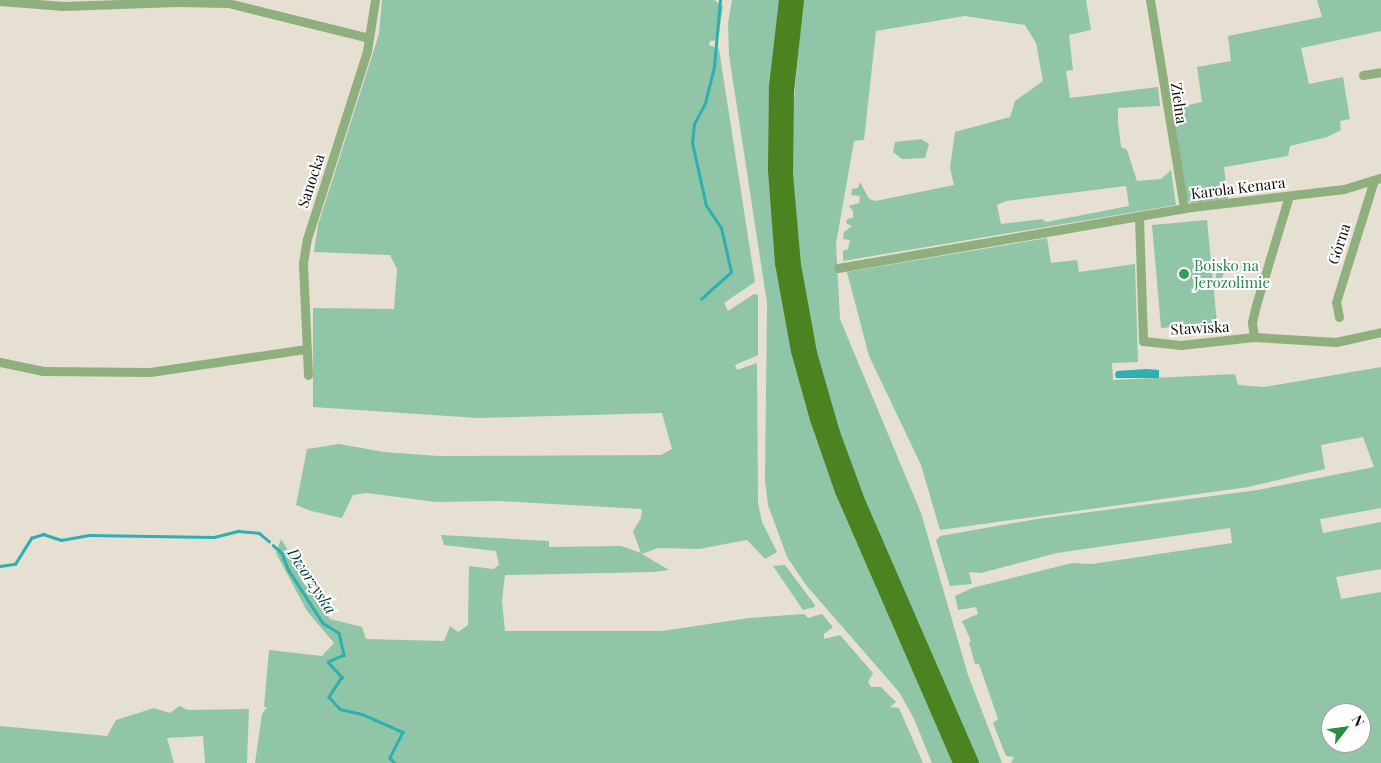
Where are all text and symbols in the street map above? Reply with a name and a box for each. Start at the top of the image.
street label: Zielna [1167,81,1191,125]
street label: Sanocka [294,152,328,210]
street label: Karola Kenara [1190,173,1286,203]
street label: Górna [1324,221,1354,267]
place label: Boisko na Jerozolimie [1194,256,1270,291]
marker: Boisko na Jerozolimie [1178,268,1190,280]
street label: Stawiska [1170,317,1230,339]
water label: Dworzyska [284,544,340,618]
north arrow [1321,703,1371,753]
text: N [1348,712,1369,730]

